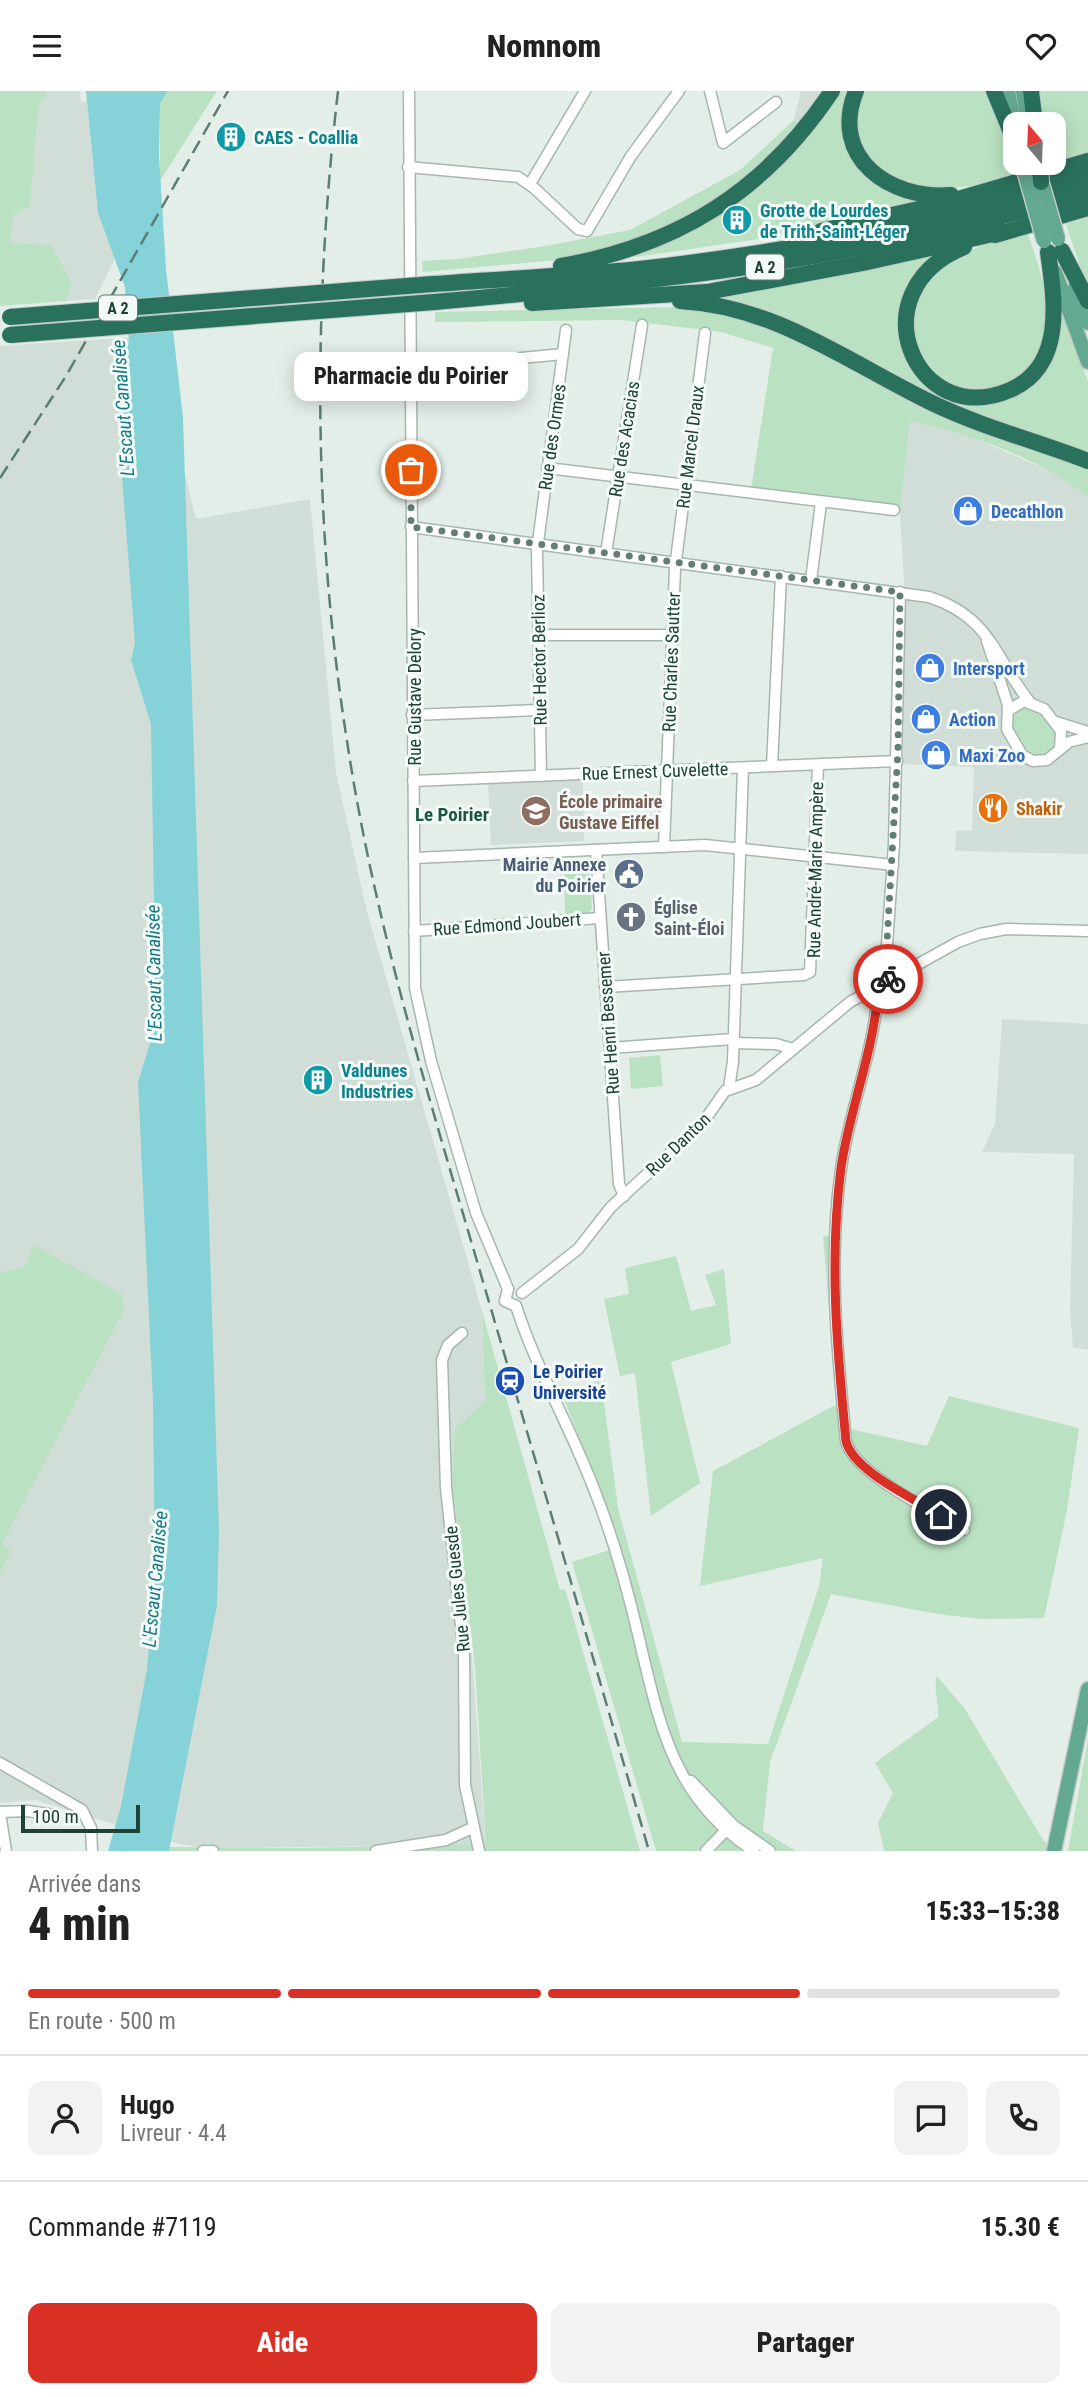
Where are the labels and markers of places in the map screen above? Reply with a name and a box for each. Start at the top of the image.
building icon: CAES - Coallia [214,120,248,154]
place label: CAES - Coallia [254,127,358,148]
place label: Grotte de Lourdes de Trith-Saint-Léger [760,200,906,242]
building icon: Grotte de Lourdes de Trith-Saint-Léger [720,203,754,237]
callout: Pharmacie du Poirier [294,351,528,400]
pin [381,440,441,500]
shop icon: Decathlon [951,494,985,528]
place label: Decathlon [991,501,1063,522]
shop icon: Intersport [913,651,947,685]
place label: Intersport [953,658,1025,679]
shop icon: Action [909,702,943,736]
place label: Action [949,709,996,730]
shop icon: Maxi Zoo [919,738,953,772]
place label: Maxi Zoo [959,745,1025,766]
place label: École primaire Gustave Eiffel [559,791,663,833]
restaurant icon: Shakir [976,791,1010,825]
school or university icon: École primaire Gustave Eiffel [519,794,553,828]
place label: Shakir [1016,798,1062,819]
place label: Mairie Annexe du Poirier [503,854,606,896]
public building icon: Mairie Annexe du Poirier [612,857,646,891]
place label: Église Saint-Éloi [654,897,724,939]
church icon: Église Saint-Éloi [614,900,648,934]
place label: Valdunes Industries [341,1060,413,1102]
building icon: Valdunes Industries [301,1063,335,1097]
place label: Le Poirier Université [533,1361,606,1403]
station icon: Le Poirier Université [493,1364,527,1398]
pin [911,1485,971,1545]

